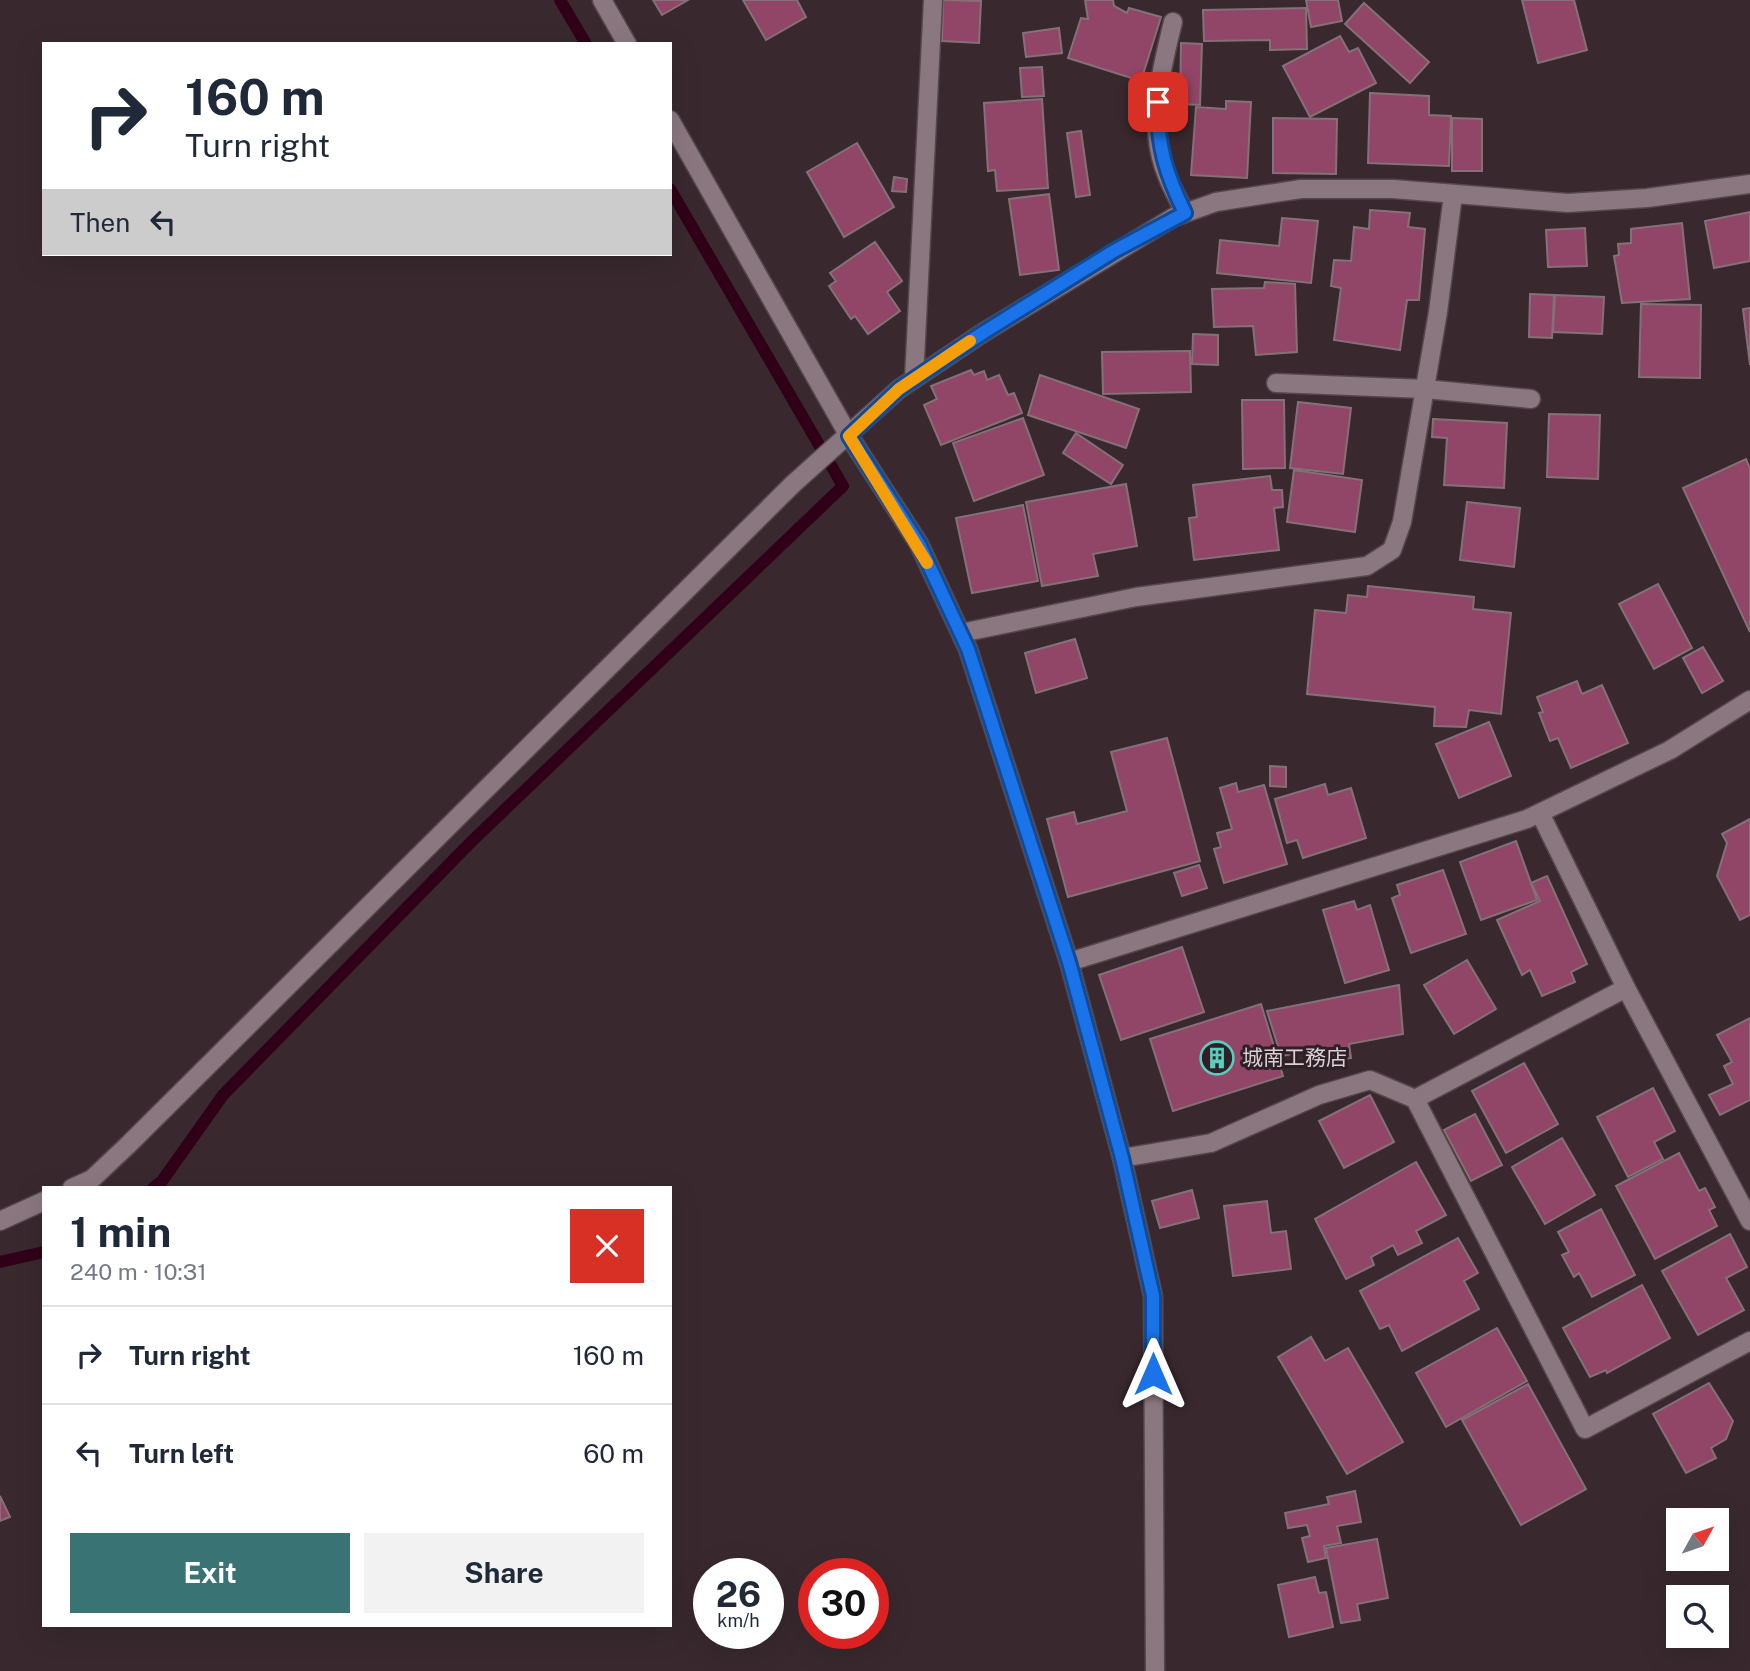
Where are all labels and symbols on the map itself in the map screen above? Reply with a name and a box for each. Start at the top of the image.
pin [1128,72,1188,132]
building icon: 城南工務店 [1198,1039,1236,1077]
place label: 城南工務店 [1242,1045,1347,1070]
position arrow [1116,1337,1190,1411]
north arrow [1666,1508,1729,1572]
speed limit sign: 30 [798,1558,889,1649]

